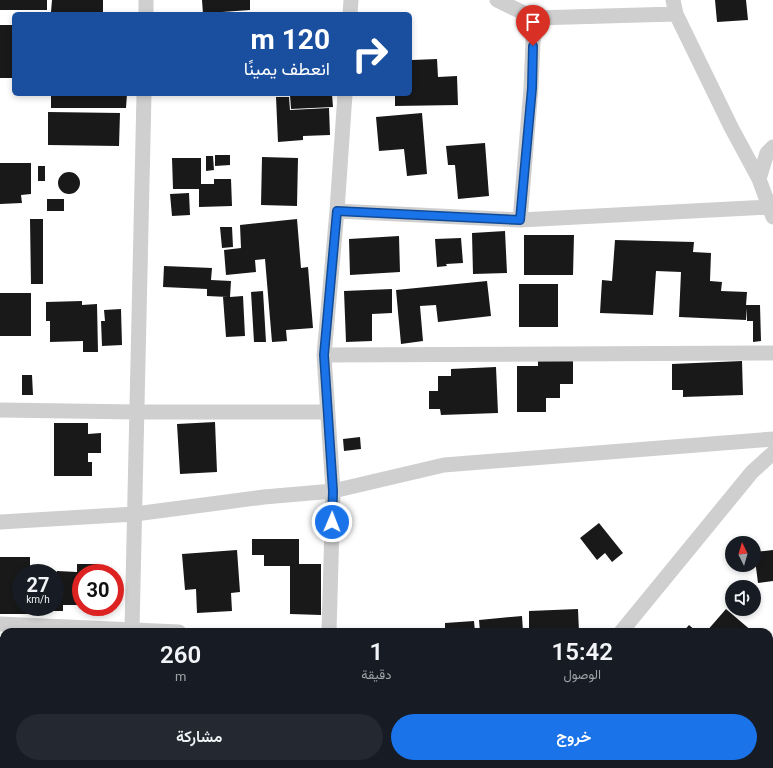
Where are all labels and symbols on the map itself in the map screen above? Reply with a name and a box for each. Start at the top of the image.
pin [516,5,550,46]
position arrow [311,501,353,543]
north arrow [725,536,761,572]
speed limit sign: 30 [72,564,124,616]

